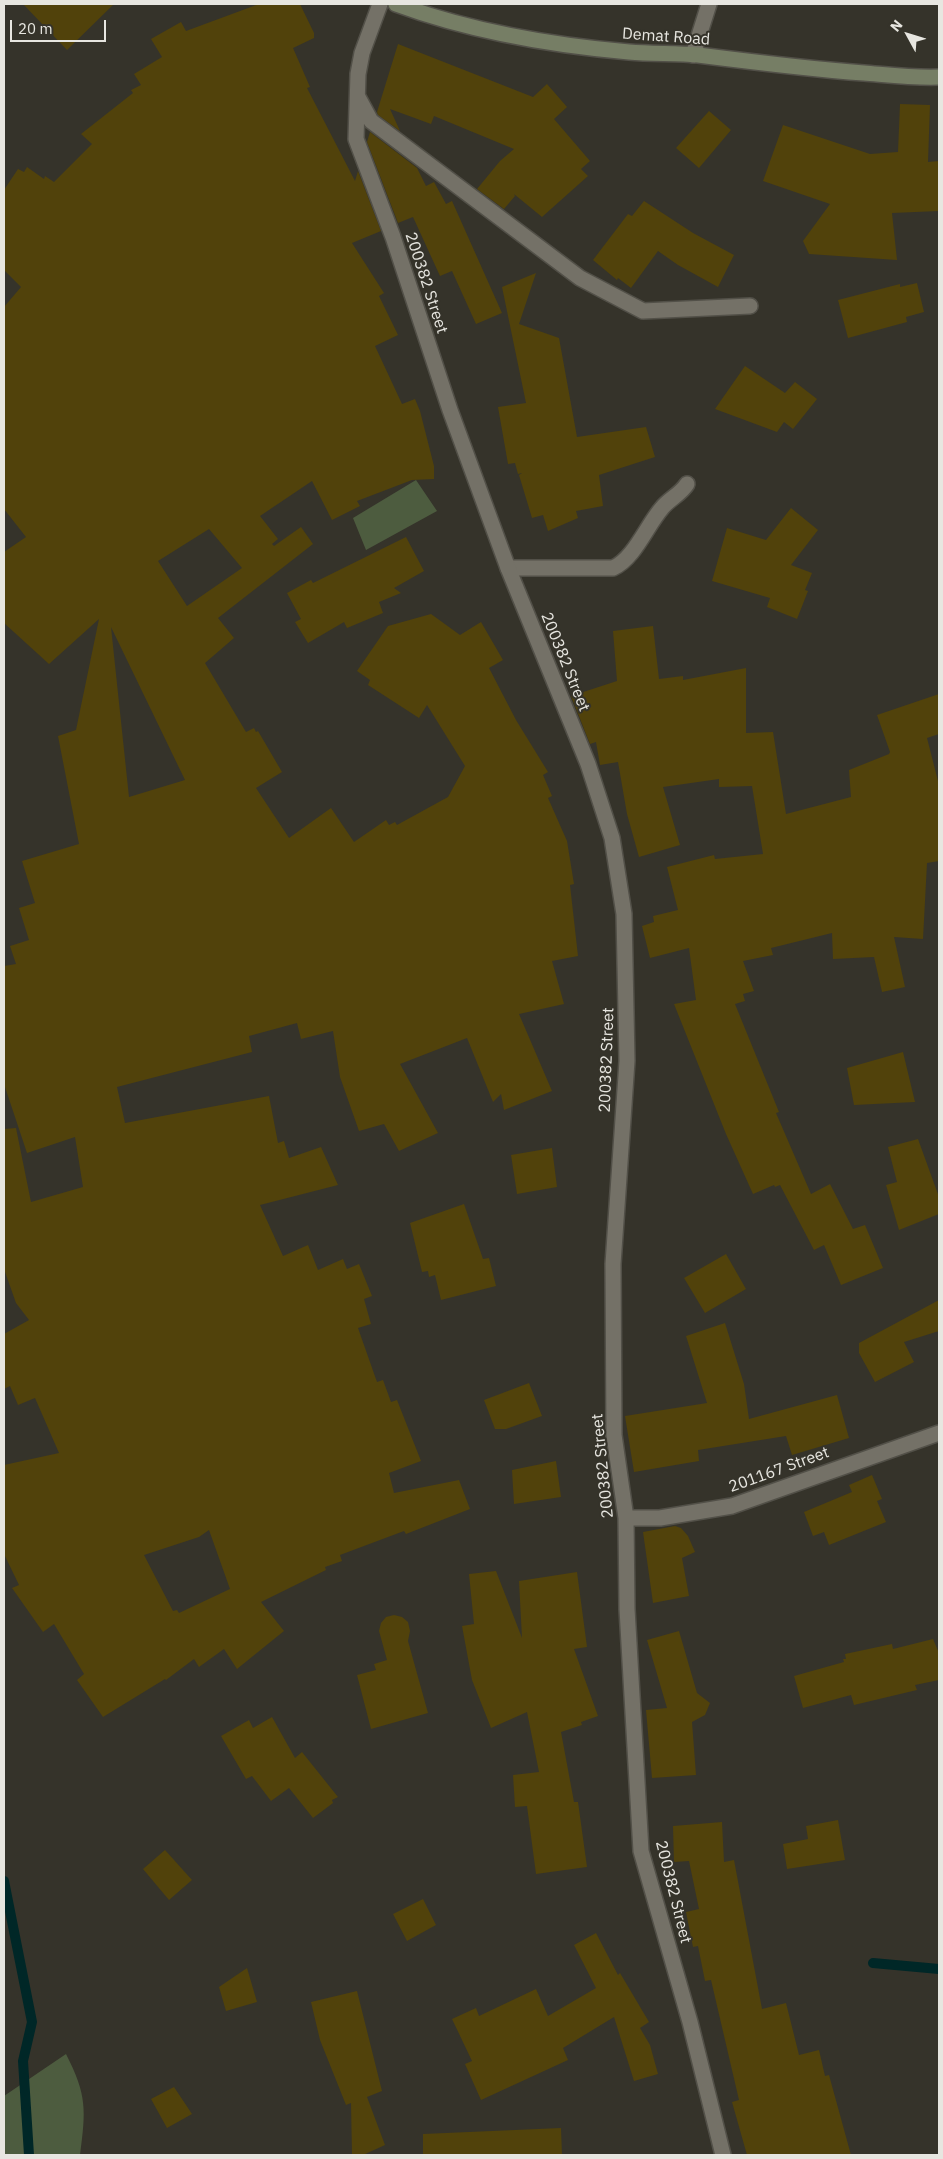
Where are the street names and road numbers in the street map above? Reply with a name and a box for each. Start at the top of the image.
street label: Demat Road [621,24,711,50]
street label: 200382 Street [401,230,451,336]
street label: 200382 Street [536,610,594,714]
street label: 200382 Street [596,1007,618,1113]
street label: 200382 Street [588,1413,618,1519]
street label: 201167 Street [726,1443,832,1497]
street label: 200382 Street [651,1839,695,1945]

